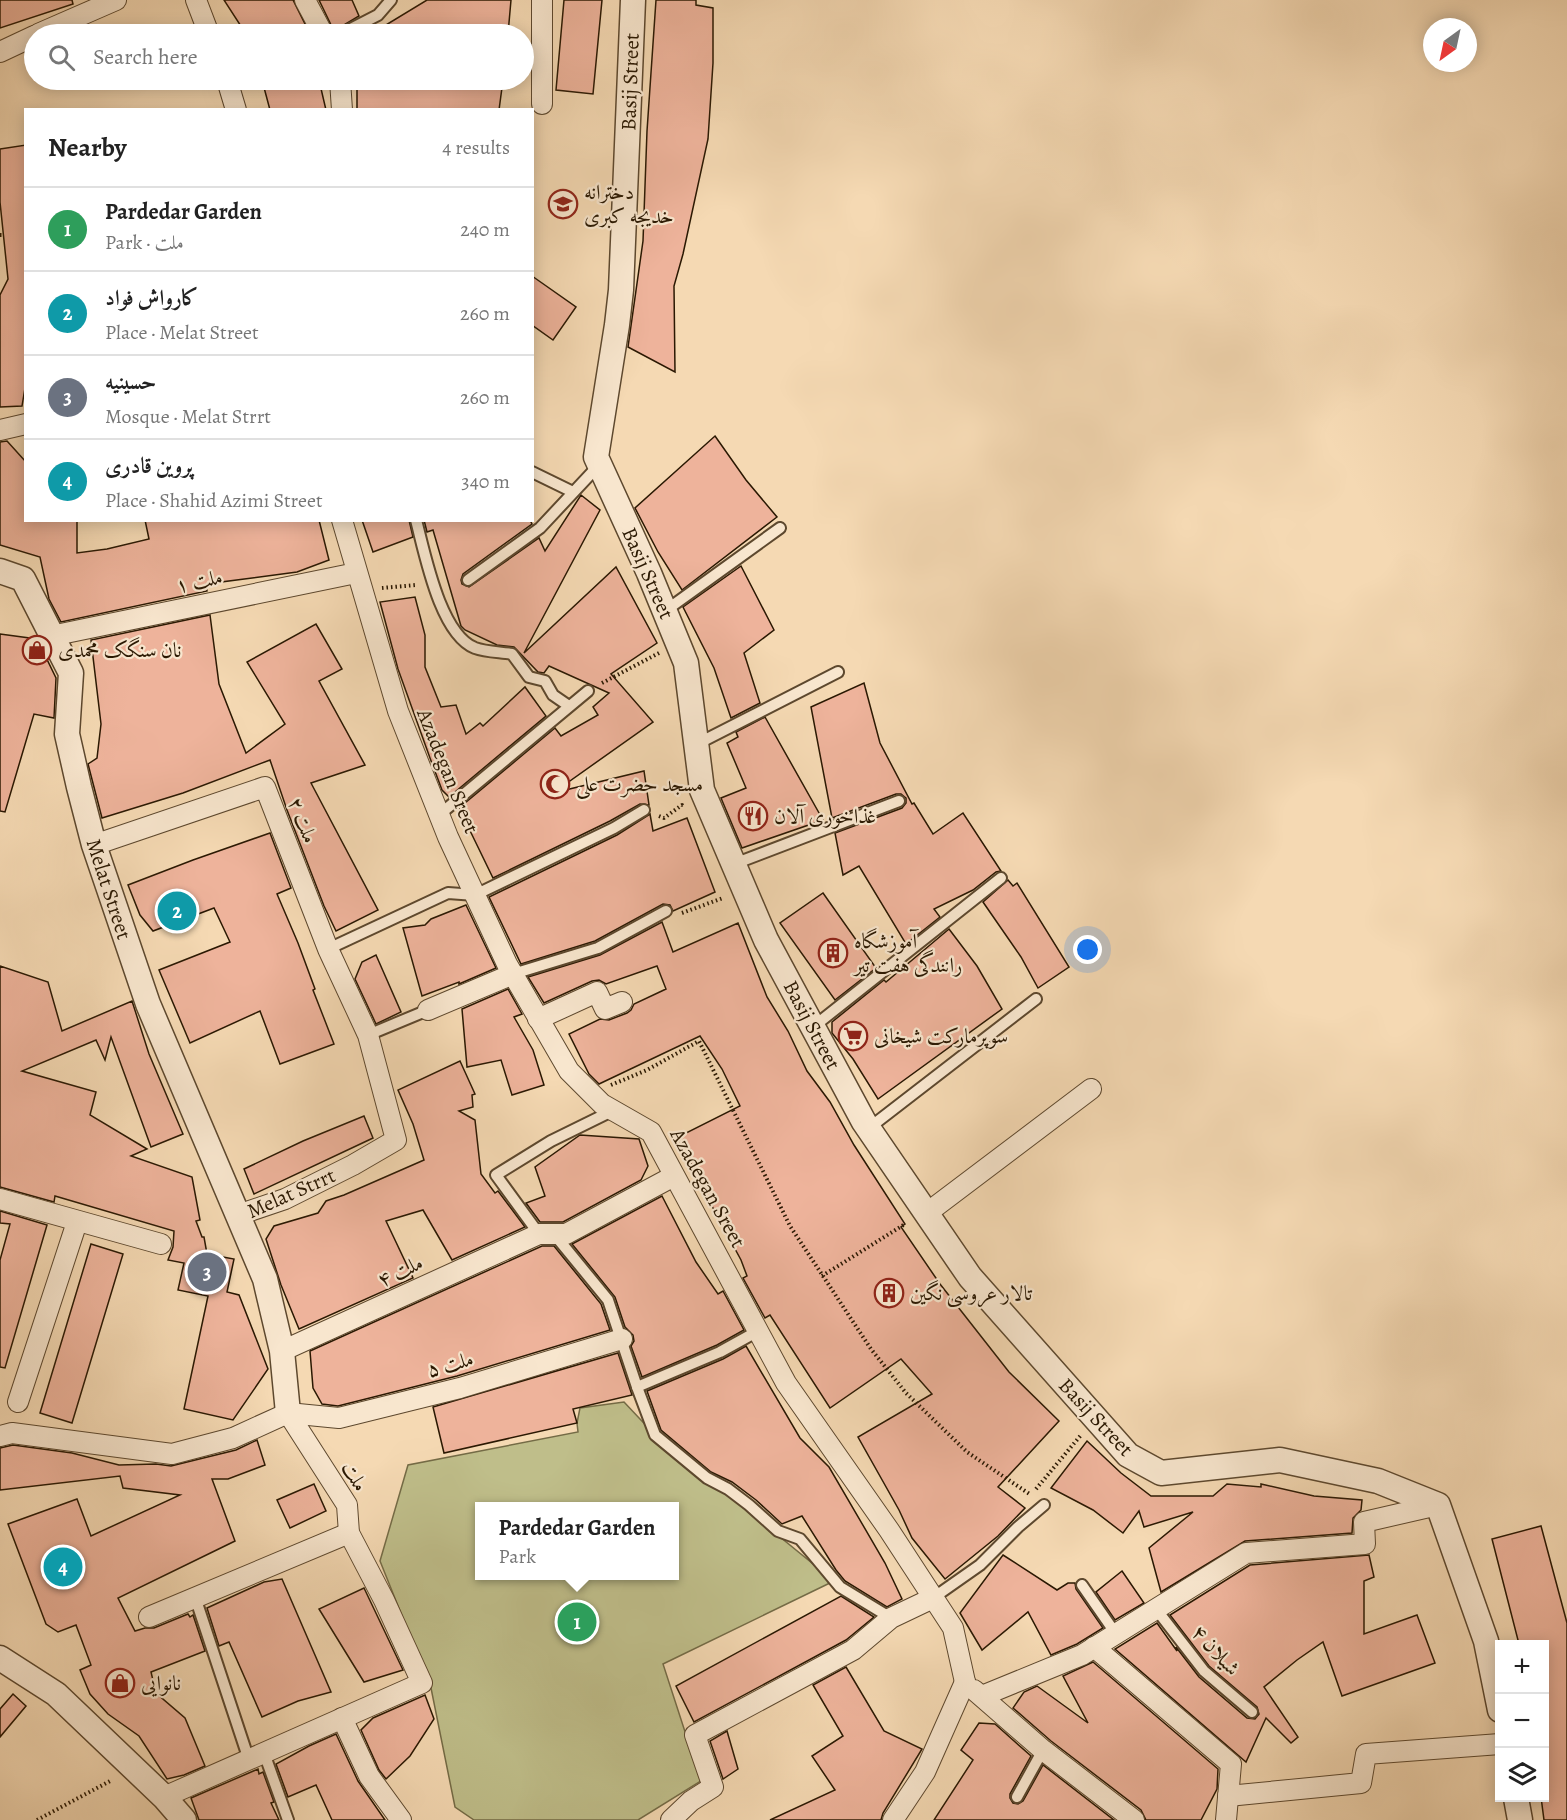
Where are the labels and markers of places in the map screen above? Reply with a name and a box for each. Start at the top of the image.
place label: دخترانه خدیجه کبری [584,178,674,230]
school or university icon: دخترانه خدیجه کبری [547,188,579,220]
shop icon: نان سنگک محمدی [21,634,53,666]
place label: نان سنگک محمدی [58,636,182,664]
mosque icon: مسجد حضرت علی [539,768,571,800]
place label: مسجد حضرت علی [576,770,703,800]
restaurant icon: غذاخوری آلان [737,800,769,832]
place label: غذاخوری آلان [774,802,876,830]
pin: 2 [158,888,196,934]
place label: آموزشگاه رانندگی هفت تیر [852,927,962,979]
building icon: آموزشگاه رانندگی هفت تیر [817,937,849,969]
supermarket icon: سوپرمارکت شیخانی [837,1020,869,1052]
place label: سوپرمارکت شیخانی [874,1022,1008,1050]
pin: 3 [188,1250,226,1294]
building icon: تالار عروسی نگین [873,1277,905,1309]
place label: تالار عروسی نگین [910,1279,1033,1308]
pin: 4 [44,1544,82,1590]
pin: 1 [558,1600,596,1644]
shop icon: نانوایی [104,1667,136,1699]
place label: نانوایی [141,1669,181,1697]

